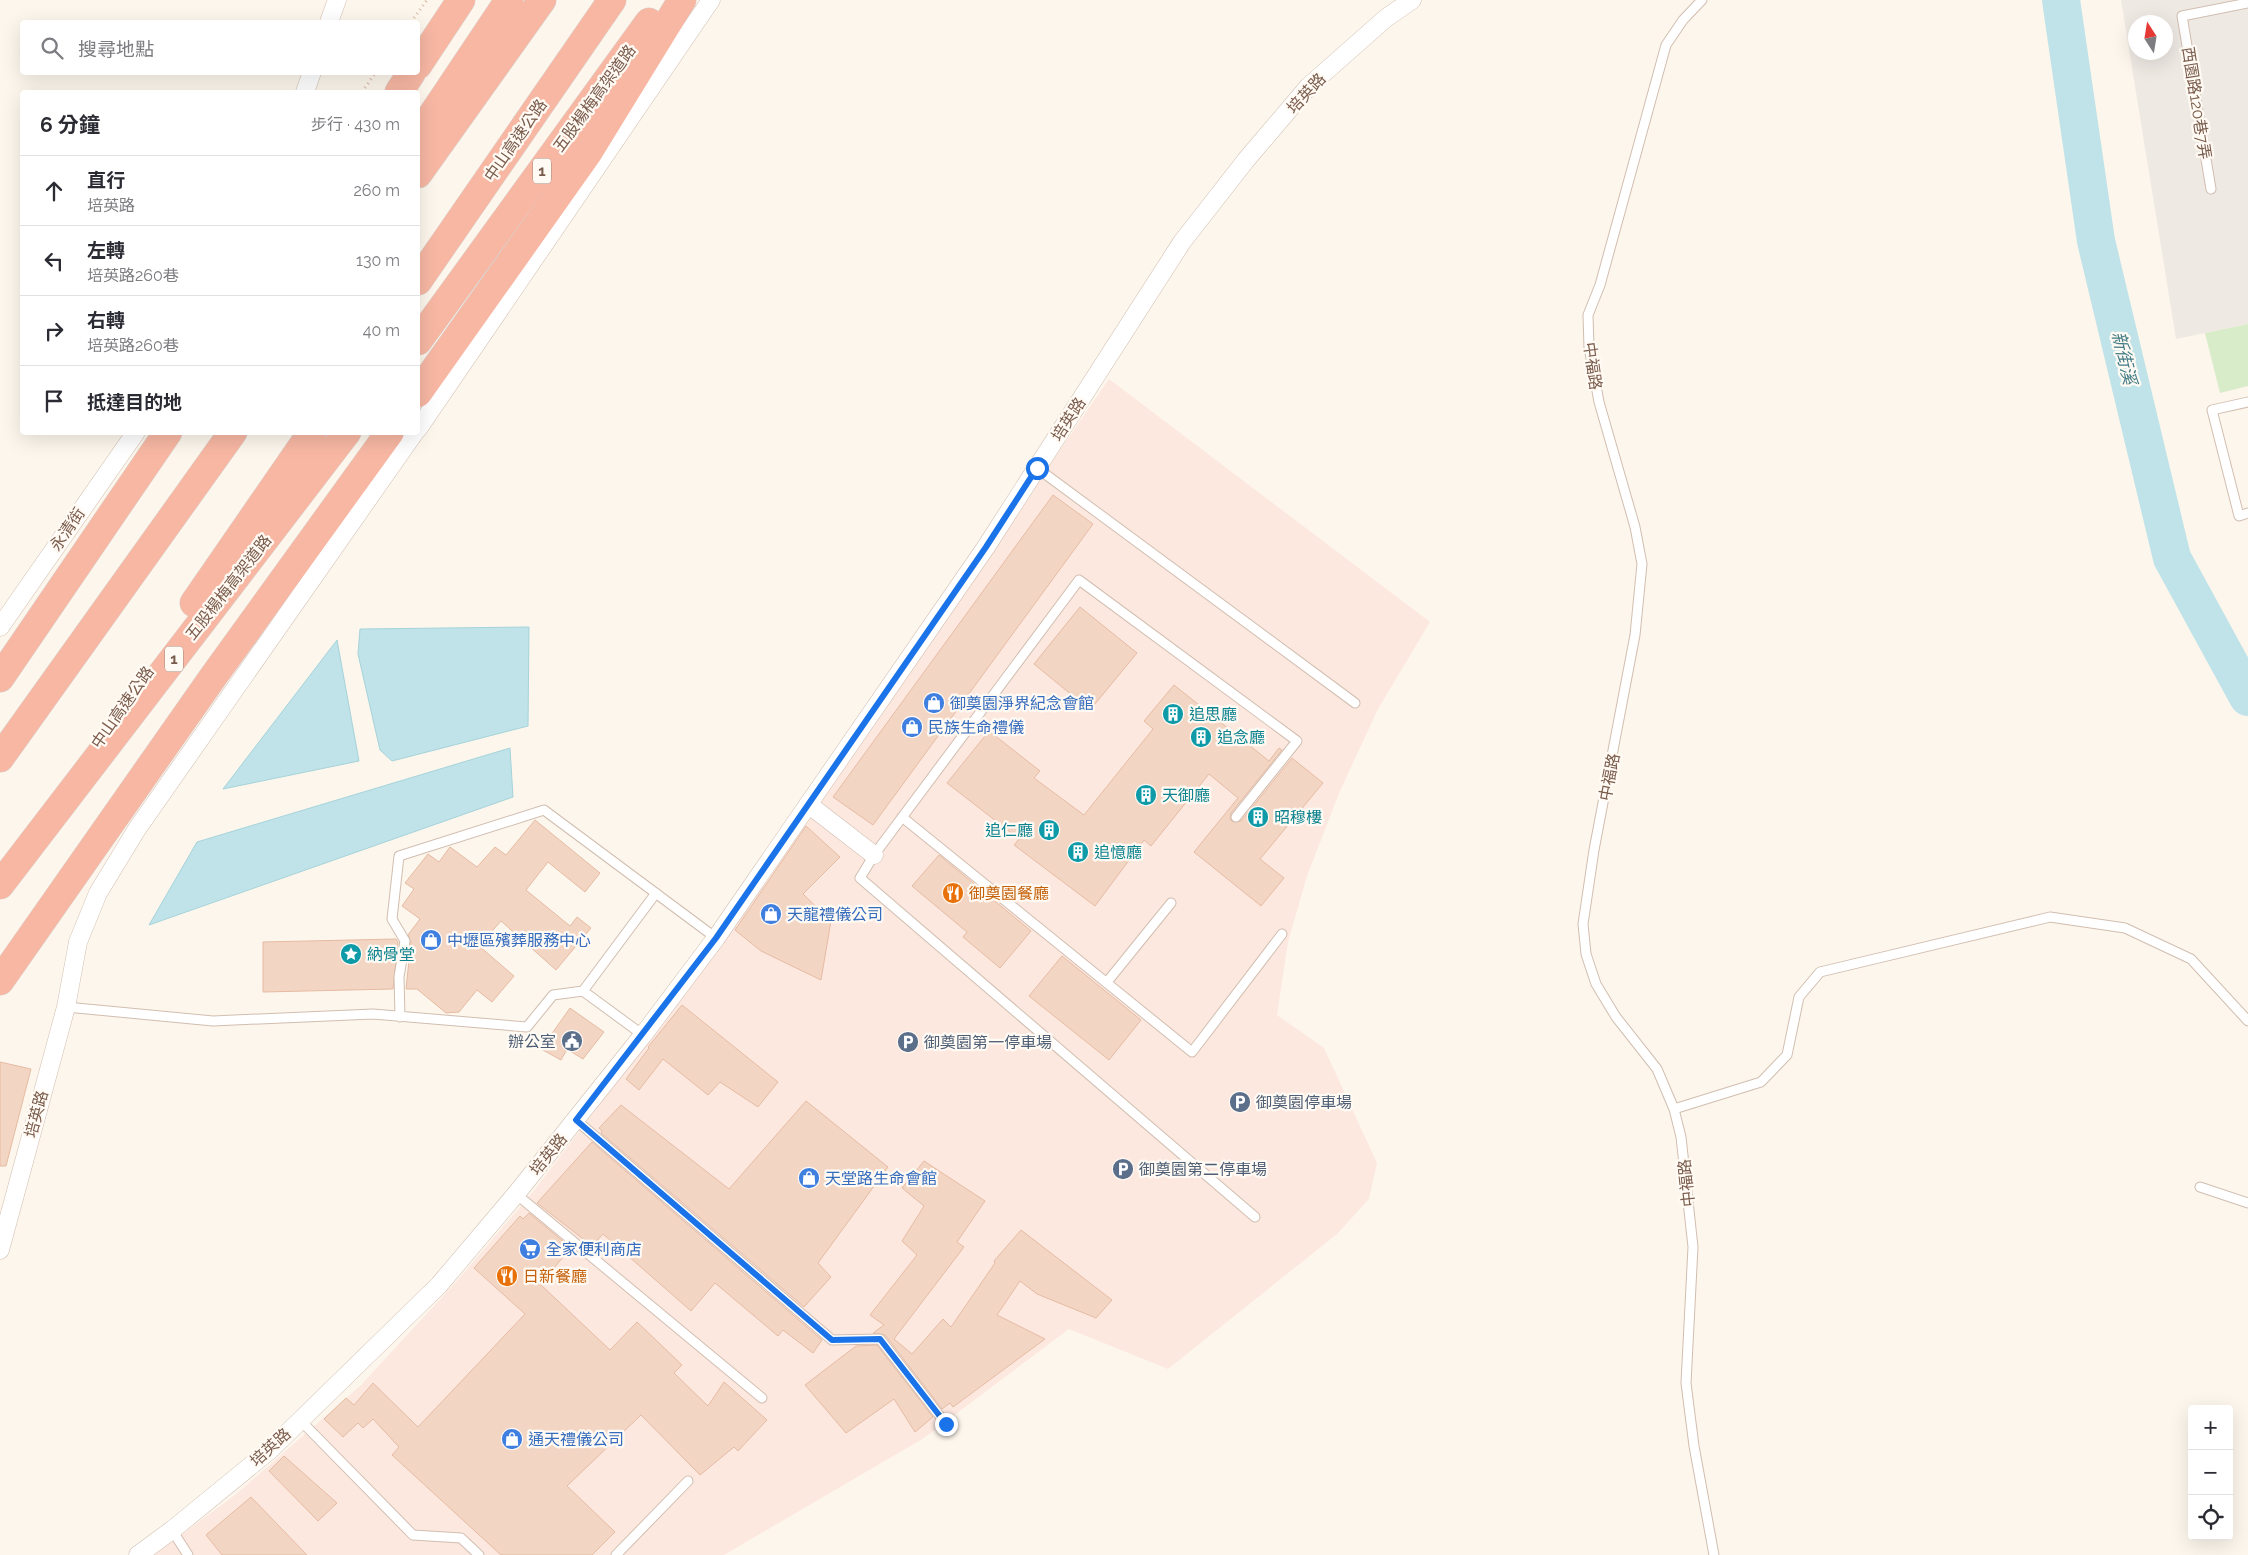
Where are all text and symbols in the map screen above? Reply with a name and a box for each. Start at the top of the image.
north arrow [2128,15,2173,60]
search box [20,20,420,75]
icon: search [38,34,66,62]
text: 搜尋地點 [78,38,154,60]
street label: 五股楊梅高架道路 [549,41,640,156]
street label: 西園路120巷7弄 [2178,46,2215,161]
street label: 培英路 [1283,69,1330,117]
street label: 中山高速公路 [480,96,551,185]
text: 6 分鐘 [40,112,100,137]
text: 步行 · 430 m [311,115,400,134]
road number: 1 [533,158,551,184]
text: 直行 [87,169,125,191]
icon: ahead [40,177,68,205]
text: 260 m [353,181,400,200]
text: 培英路 [87,196,135,215]
text: 左轉 [87,239,125,261]
icon: left [40,247,68,275]
text: 130 m [356,251,400,270]
text: 培英路260巷 [87,266,179,285]
text: 右轉 [87,309,125,331]
icon: right [40,317,68,345]
text: 40 m [363,321,400,340]
water label: 新街溪 [2108,329,2141,389]
text: 培英路260巷 [87,336,179,355]
street label: 中福路 [1580,341,1605,391]
icon: arrive [40,387,68,415]
text: 抵達目的地 [87,391,182,413]
street label: 培英路 [1047,394,1089,445]
route start [1026,457,1049,480]
street label: 永清街 [46,504,89,554]
street label: 五股楊梅高架道路 [182,531,275,644]
road number: 1 [165,646,183,672]
street label: 中山高速公路 [87,663,158,752]
shop icon: 御奠園淨界紀念會館 [922,691,946,715]
place label: 御奠園淨界紀念會館 [950,694,1094,713]
building icon: 追思廳 [1161,702,1185,726]
place label: 追思廳 [1189,705,1237,724]
shop icon: 民族生命禮儀 [900,715,924,739]
place label: 民族生命禮儀 [928,718,1024,737]
building icon: 追念廳 [1189,725,1213,749]
place label: 追念廳 [1217,728,1265,747]
street label: 中福路 [1596,752,1623,802]
building icon: 天御廳 [1134,783,1158,807]
place label: 天御廳 [1162,786,1210,805]
building icon: 昭穆樓 [1246,805,1270,829]
place label: 昭穆樓 [1274,808,1322,827]
building icon: 追仁廳 [1037,818,1061,842]
place label: 追仁廳 [985,821,1033,840]
building icon: 追憶廳 [1066,840,1090,864]
place label: 追憶廳 [1094,843,1142,862]
restaurant icon: 御奠園餐廳 [941,881,965,905]
place label: 御奠園餐廳 [969,884,1049,903]
shop icon: 天龍禮儀公司 [759,902,783,926]
place label: 天龍禮儀公司 [787,905,883,924]
shop icon: 中壢區殯葬服務中心 [419,928,443,952]
place label: 中壢區殯葬服務中心 [447,931,591,950]
place icon: 納骨堂 [339,942,363,966]
place label: 納骨堂 [367,945,415,964]
public building icon: 辦公室 [560,1029,584,1053]
parking icon: 御奠園第一停車場 [896,1030,920,1054]
place label: 辦公室 [508,1032,556,1051]
place label: 御奠園第一停車場 [924,1033,1052,1052]
street label: 培英路 [21,1088,52,1140]
parking icon: 御奠園停車場 [1228,1090,1252,1114]
place label: 御奠園停車場 [1256,1093,1352,1112]
street label: 培英路 [526,1130,571,1179]
parking icon: 御奠園第二停車場 [1111,1157,1135,1181]
street label: 中福路 [1675,1158,1698,1208]
place label: 御奠園第二停車場 [1139,1160,1267,1179]
shop icon: 天堂路生命會館 [797,1166,821,1190]
place label: 天堂路生命會館 [825,1169,937,1188]
supermarket icon: 全家便利商店 [518,1237,542,1261]
place label: 全家便利商店 [546,1240,642,1259]
restaurant icon: 日新餐廳 [495,1264,519,1288]
place label: 日新餐廳 [523,1267,587,1286]
map controls [2188,1405,2233,1540]
button: + [2188,1405,2233,1450]
route end [935,1413,958,1436]
street label: 培英路 [246,1424,295,1470]
shop icon: 通天禮儀公司 [500,1427,524,1451]
place label: 通天禮儀公司 [528,1430,624,1449]
button: − [2188,1450,2233,1495]
button: locate [2188,1495,2233,1540]

